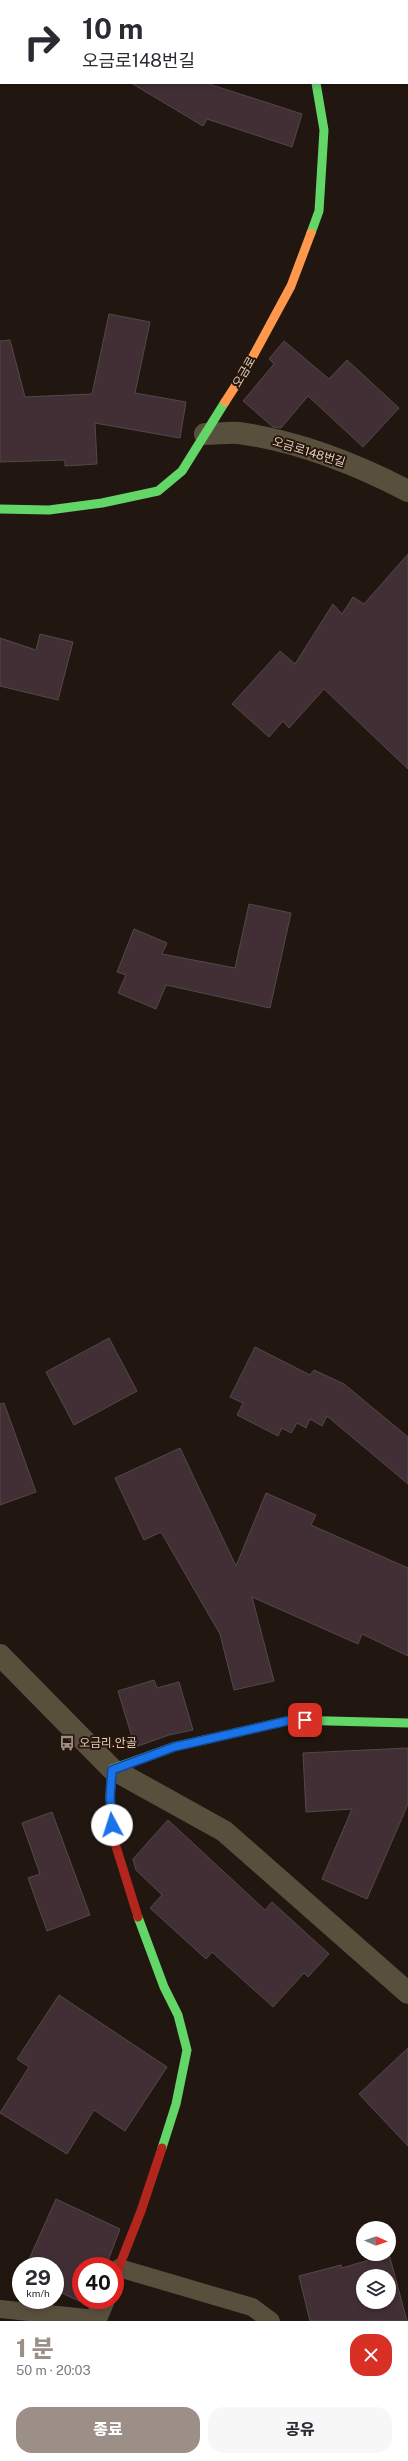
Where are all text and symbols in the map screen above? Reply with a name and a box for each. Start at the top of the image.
text: 10 m [82,12,143,45]
icon: right [16,16,68,68]
text: 오금로148번길 [82,50,195,71]
street label: 오금로 [230,354,258,390]
street label: 오금로148번길 [271,434,347,470]
pin [288,1703,322,1737]
icon: arrive [294,1709,316,1731]
bus stop icon: 오금리.안골 [58,1734,76,1752]
place label: 오금리.안골 [79,1736,137,1750]
position arrow [91,1804,133,1846]
north arrow [356,2221,396,2261]
map controls [356,2221,396,2309]
speed limit sign: 40 [72,2257,124,2309]
text: 29 [25,2266,51,2290]
button: layers [356,2269,396,2309]
text: km/h [26,2287,50,2299]
text: 1 분 [16,2334,54,2362]
button: close [350,2334,392,2376]
text: 50 m · 20:03 [16,2363,91,2378]
button: 종료 [16,2407,200,2453]
button: 공유 [208,2407,392,2453]

